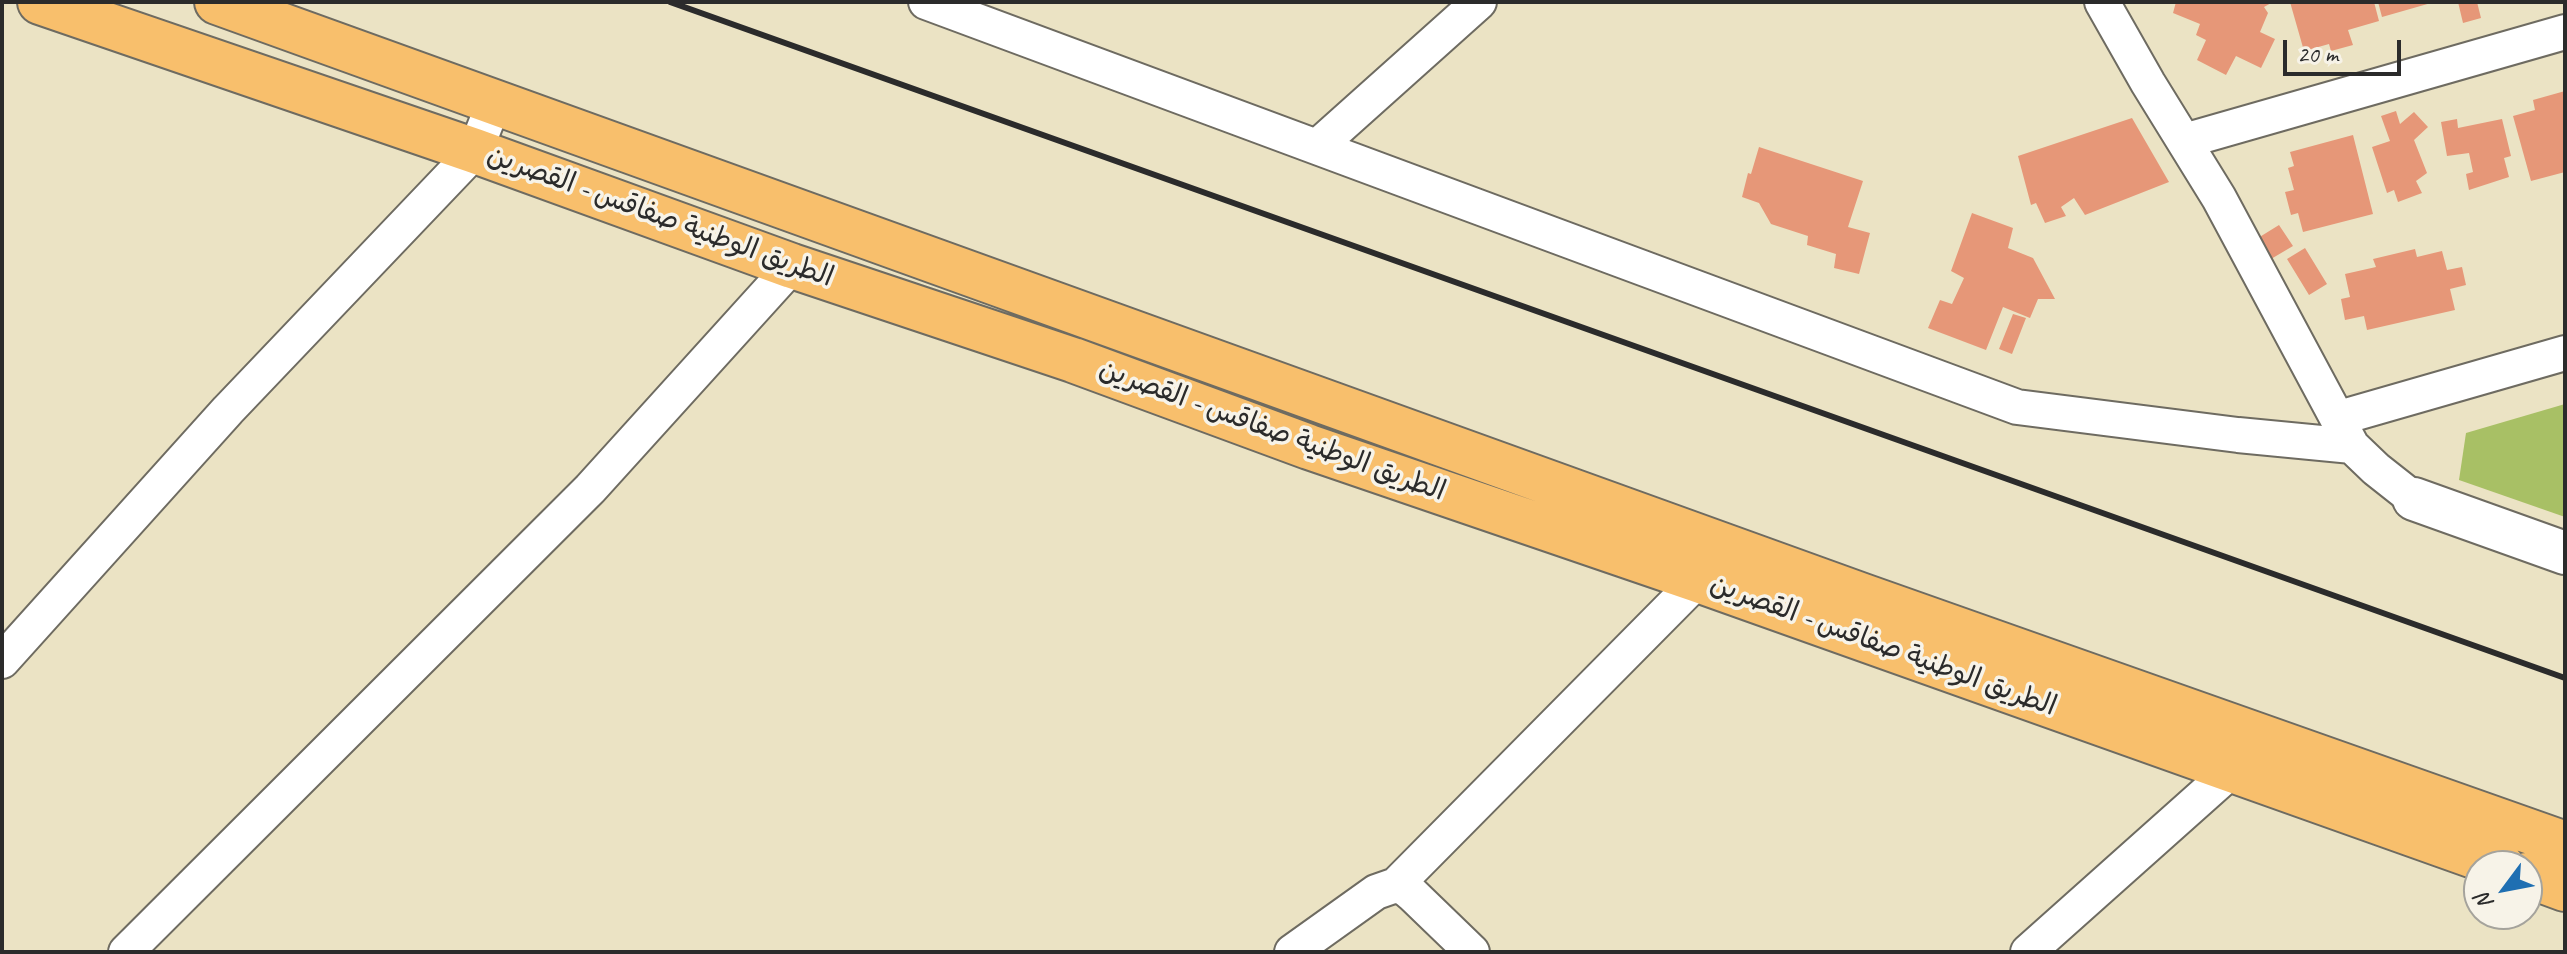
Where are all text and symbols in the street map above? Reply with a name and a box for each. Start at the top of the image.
scale bar [2287,24,2405,74]
text: 20 m [2297,39,2338,69]
street label: الطريق الوطنية صفاقس - القصرين [482,139,838,295]
street label: الطريق الوطنية صفاقس - القصرين [1094,353,1450,509]
street label: الطريق الوطنية صفاقس - القصرين [1705,568,2061,724]
north arrow [2463,850,2543,930]
text: N [2469,888,2500,915]

